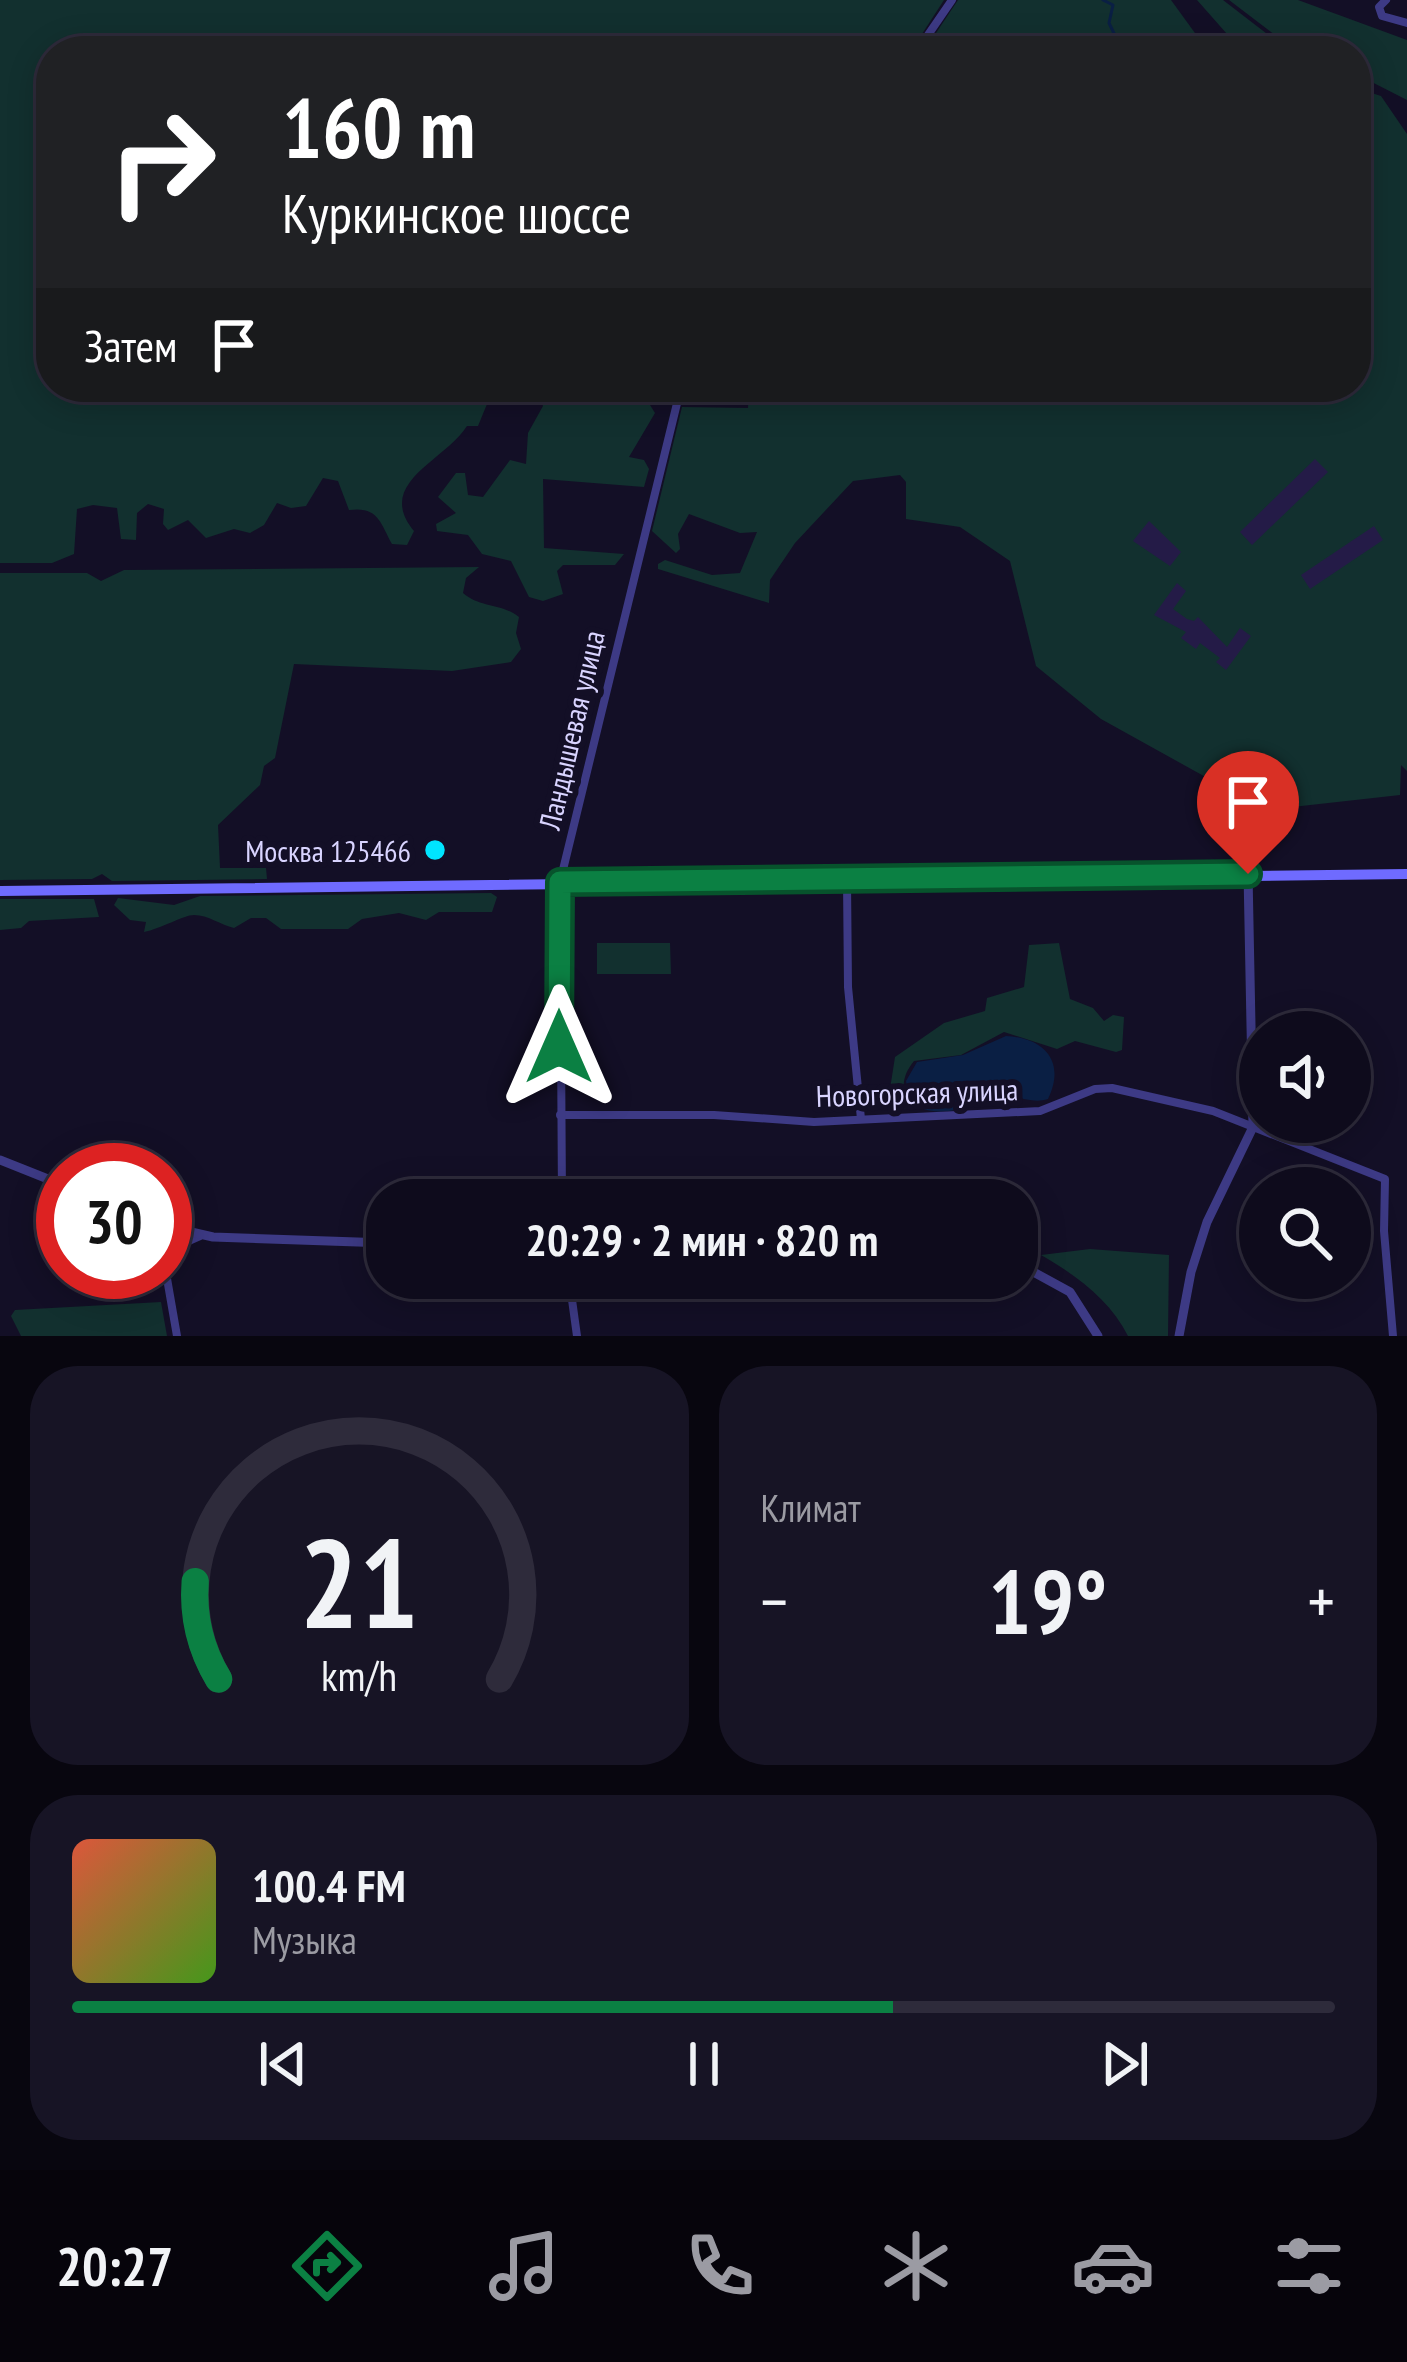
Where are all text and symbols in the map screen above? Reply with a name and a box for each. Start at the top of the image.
text: 160 m [282,72,475,181]
icon: right [84,84,240,240]
text: Куркинское шоссе [282,178,631,248]
icon: arrive [201,312,267,378]
text: Затем [84,316,177,374]
street label: Ландышевая улица [529,627,613,834]
pin [1197,751,1299,874]
icon: arrive [1215,769,1281,835]
place label: Москва 125466 [245,831,411,870]
marker: Москва 125466 [422,837,448,863]
position arrow [496,984,622,1110]
map controls [1239,1011,1371,1299]
button: sound [1239,1011,1371,1143]
street label: Новогорская улица [815,1069,1019,1115]
speed limit sign: 30 [36,1143,192,1299]
button: search [1239,1167,1371,1299]
text: 20:29 · 2 мин · 820 m [526,1210,878,1268]
text: Климат [761,1482,861,1533]
text: 21 [300,1501,419,1662]
text: 19° [988,1542,1107,1659]
text: − [761,1558,788,1643]
text: + [1308,1558,1335,1643]
text: km/h [321,1646,397,1702]
text: 100.4 FM [252,1856,406,1914]
text: Музыка [252,1914,357,1965]
icon: previous [250,2031,316,2097]
icon: pause [671,2031,737,2097]
icon: next [1092,2031,1158,2097]
icon: directions [285,2224,369,2308]
icon: music [482,2224,566,2308]
icon: phone [678,2224,762,2308]
icon: climate [874,2224,958,2308]
icon: car [1071,2224,1155,2308]
icon: filters [1267,2224,1351,2308]
text: 20:27 [56,2231,173,2301]

